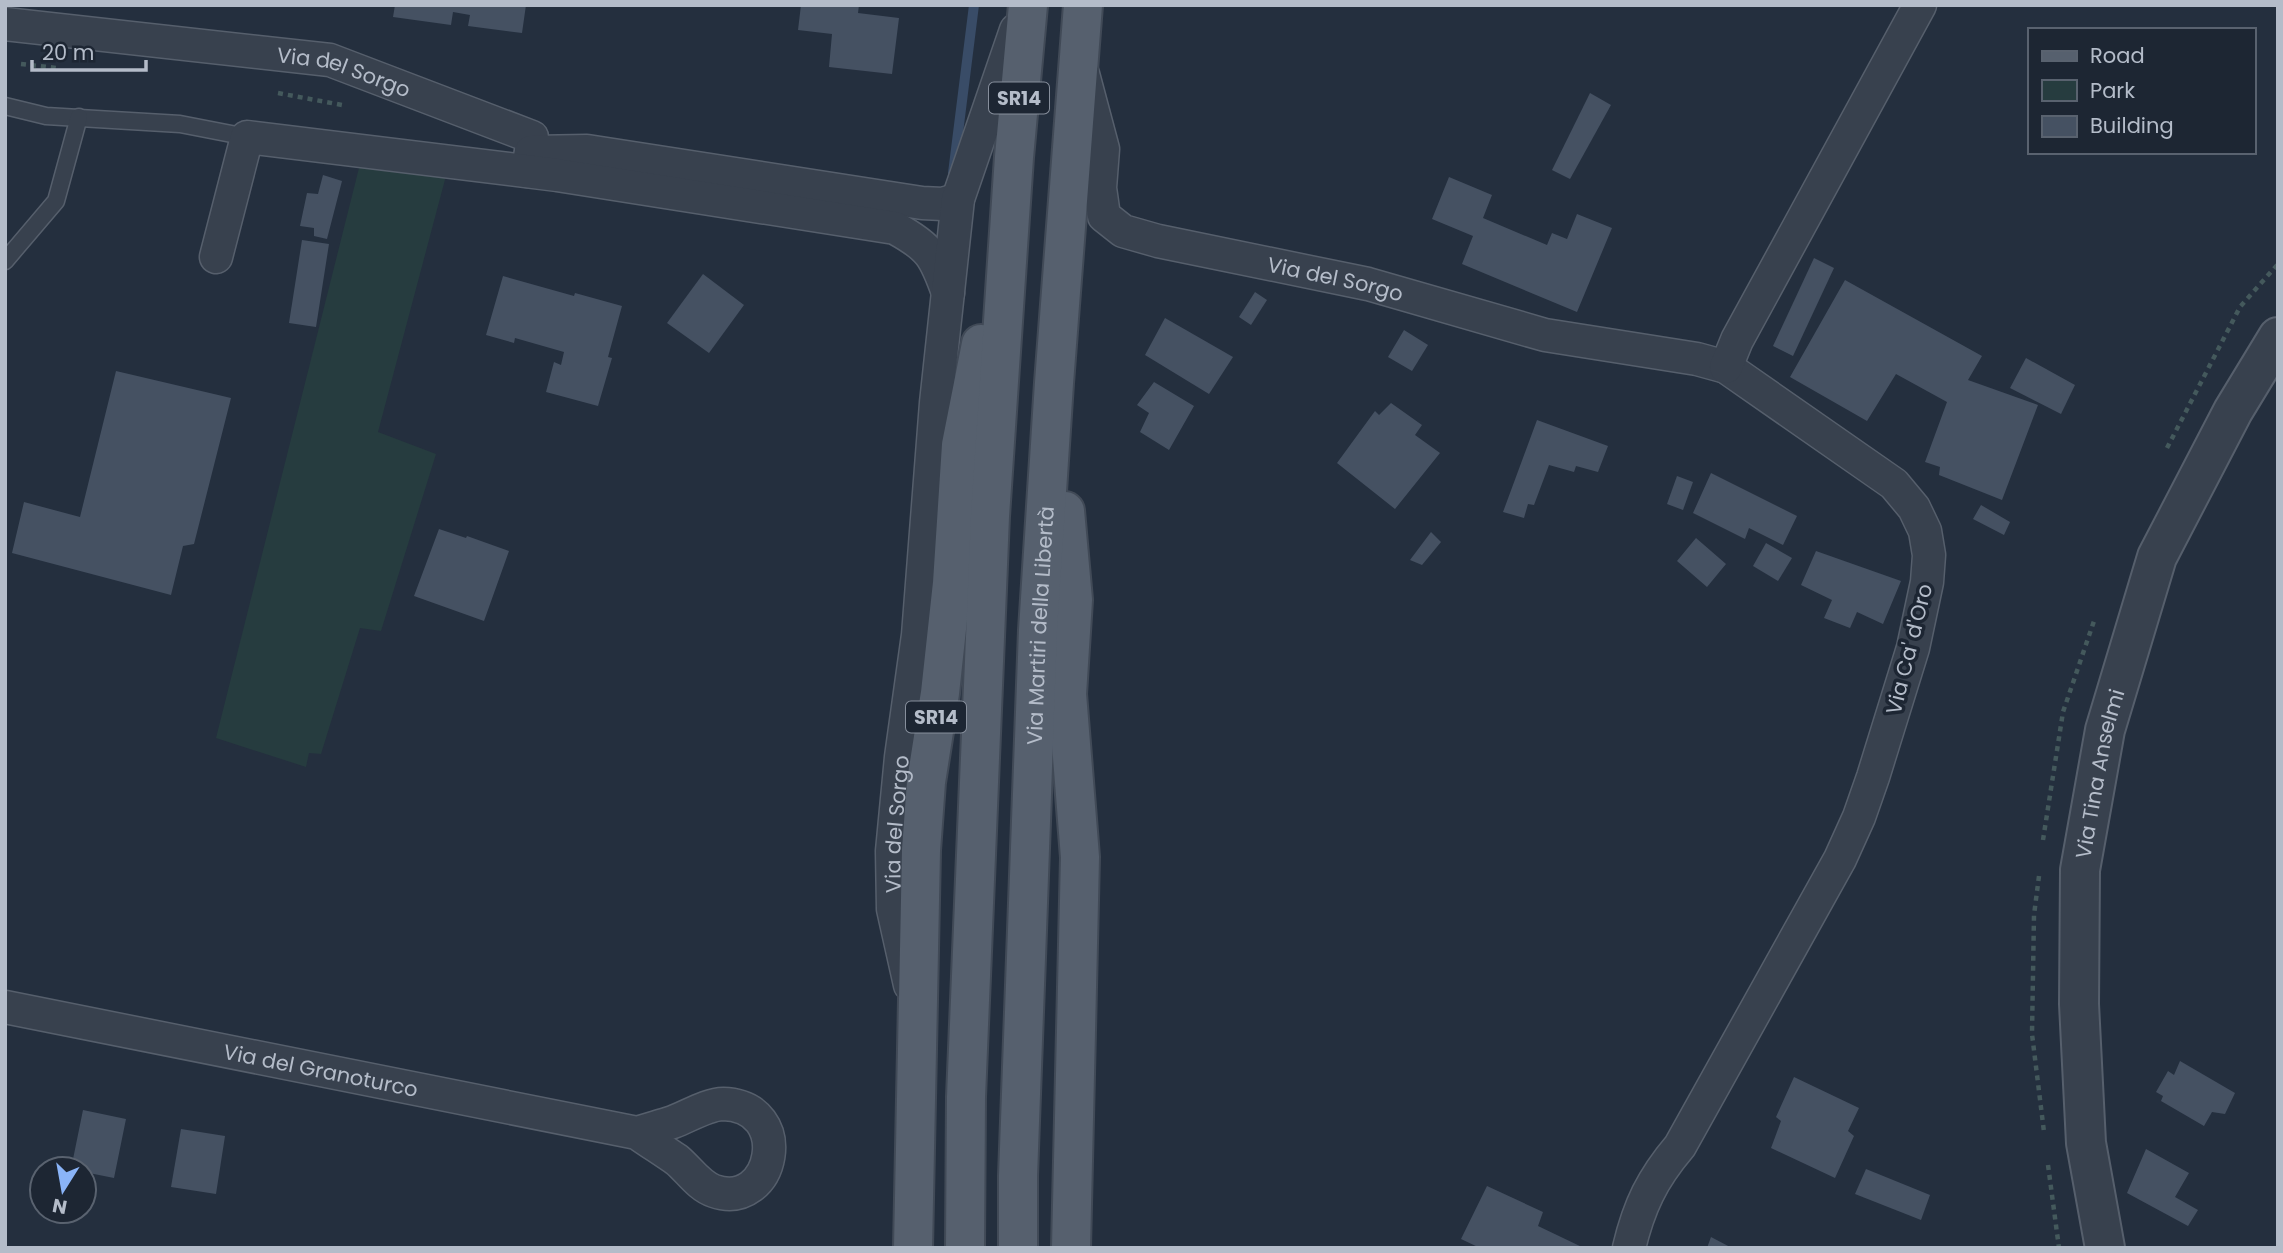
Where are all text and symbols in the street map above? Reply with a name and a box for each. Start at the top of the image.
scale bar [32,28,145,72]
legend [2028,28,2255,154]
text: 20 m [42,38,95,67]
street label: Via del Sorgo [275,40,415,104]
text: Road [2090,41,2145,70]
text: Park [2090,76,2135,105]
road number: SR14 [989,82,1049,114]
text: Building [2090,111,2174,140]
street label: Via del Sorgo [1265,249,1407,308]
street label: Via Martiri della Libertà [1019,505,1061,745]
street label: Via Ca' d'Oro [1879,581,1939,717]
street label: Via Tina Anselmi [2068,685,2131,861]
road number: SR14 [906,702,966,732]
street label: Via del Sorgo [877,754,916,893]
street label: Via del Granoturco [221,1036,421,1104]
north arrow [28,1155,98,1225]
text: N [50,1192,69,1221]

